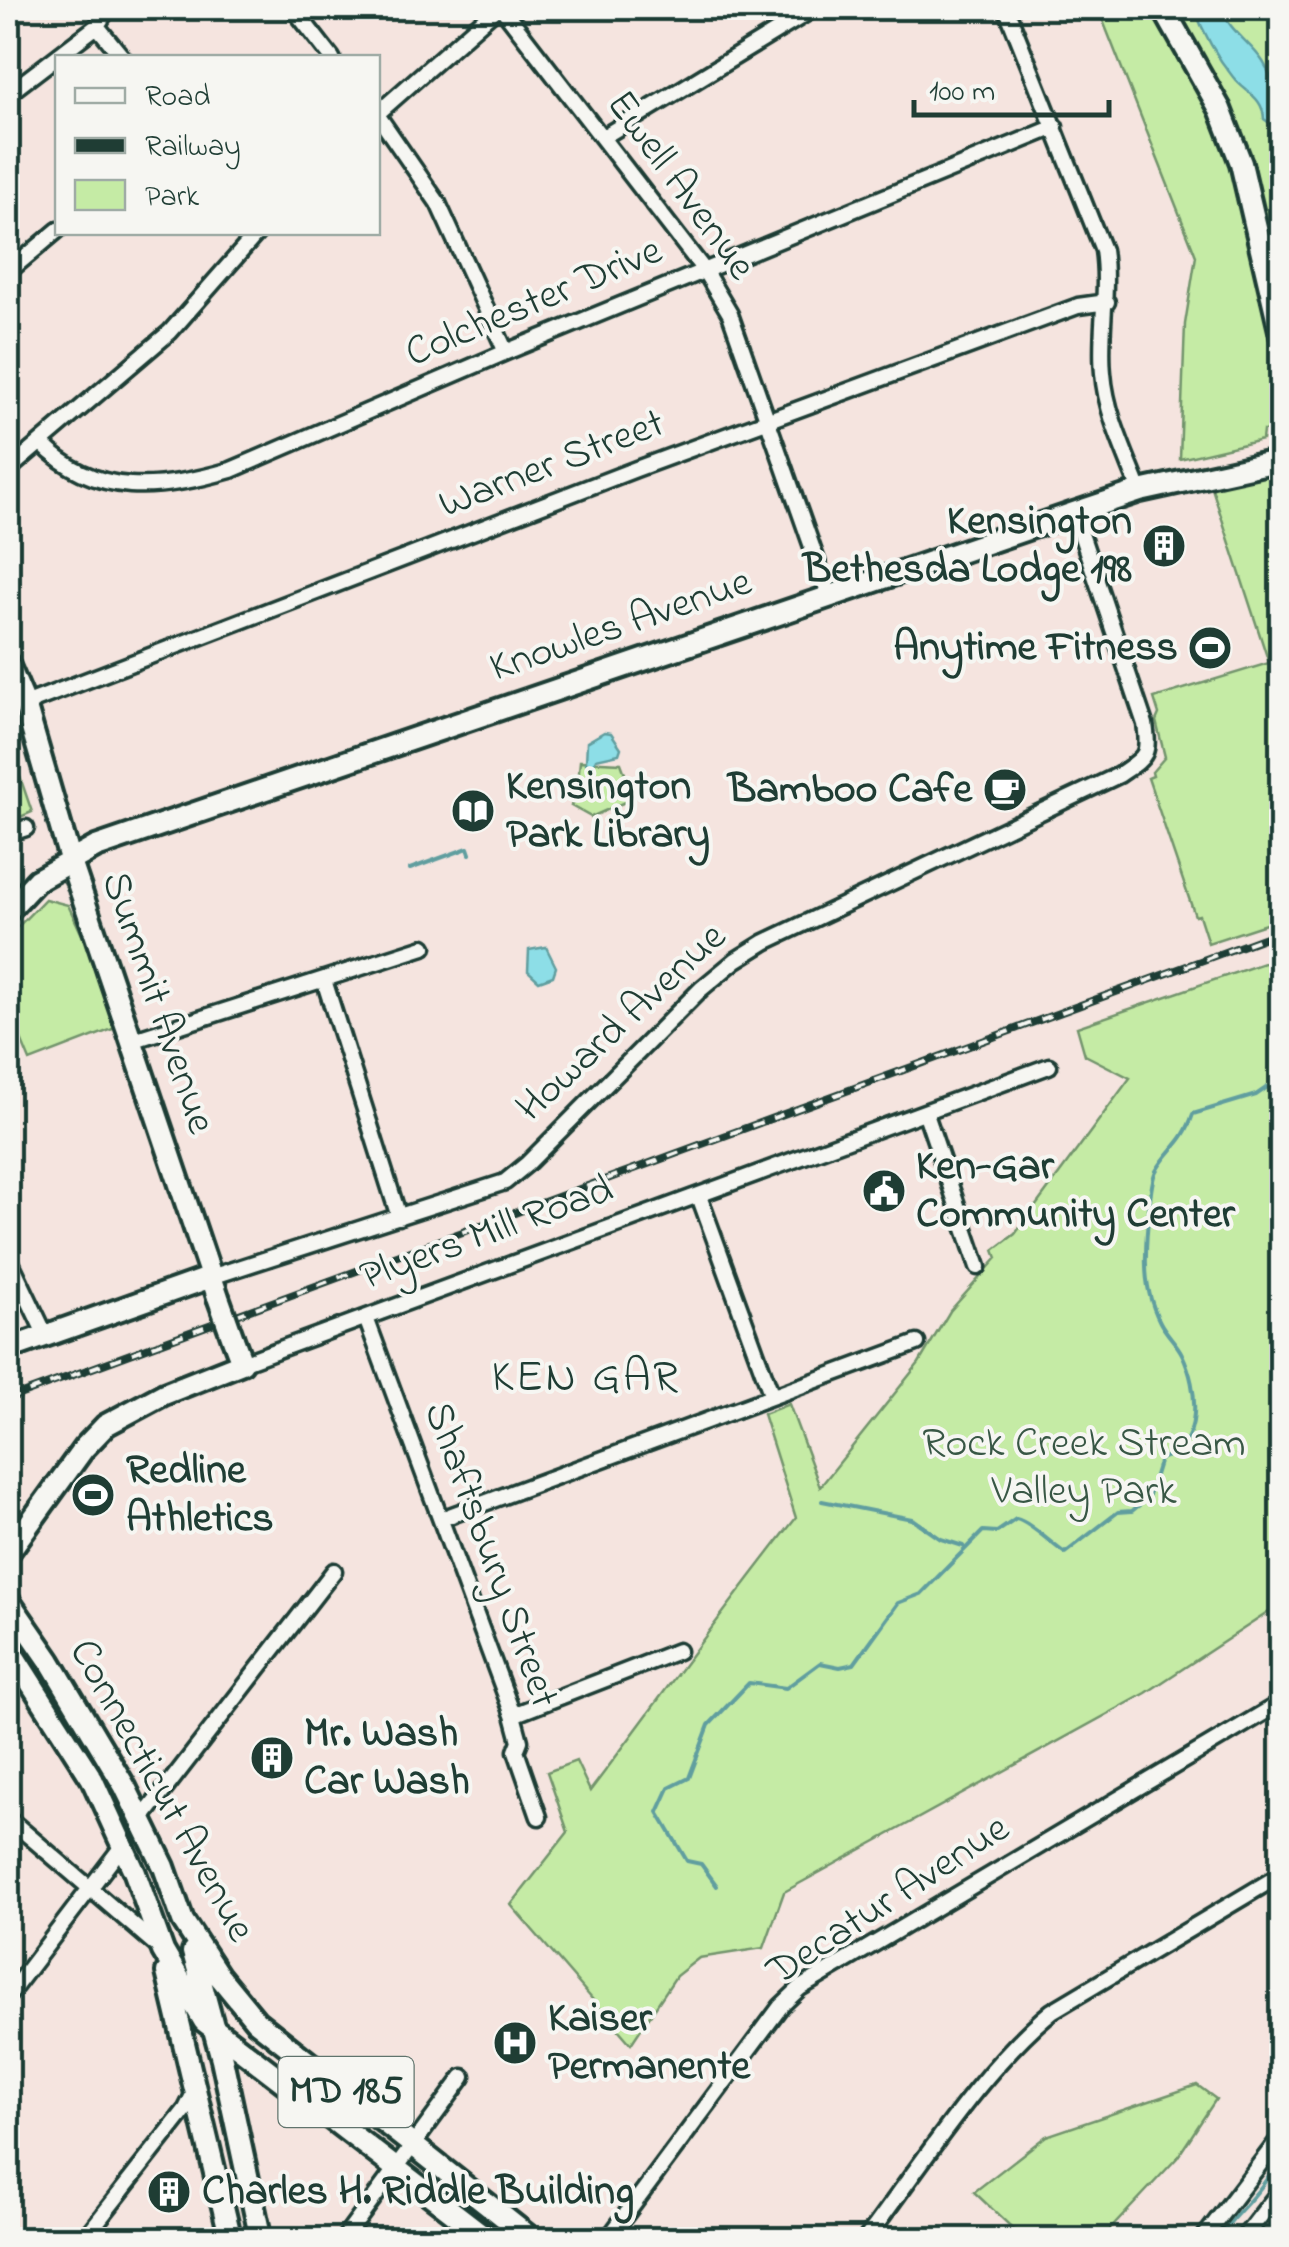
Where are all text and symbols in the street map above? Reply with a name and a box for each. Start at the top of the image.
legend [55,55,380,235]
scale bar [914,55,1109,117]
text: 100 m [929,71,995,115]
text: Road [145,76,210,120]
street label: Ewell Avenue [590,78,770,294]
text: Railway [145,126,241,170]
text: Park [145,176,200,220]
street label: Colchester Drive [396,221,672,385]
street label: Warner Street [430,394,674,536]
place label: Kensington Bethesda Lodge 198 [801,492,1132,602]
building icon: Kensington Bethesda Lodge 198 [1141,523,1187,569]
street label: Knowles Avenue [482,553,760,699]
place label: Anytime Fitness [893,618,1178,679]
sports icon: Anytime Fitness [1187,625,1233,671]
place label: Kensington Park Library [506,757,710,866]
place label: Bamboo Cafe [726,760,973,821]
cafe icon: Bamboo Cafe [982,767,1028,813]
library icon: Kensington Park Library [450,788,496,834]
street label: Summit Avenue [84,864,230,1143]
street label: Howard Avenue [503,909,741,1137]
place label: Ken-Gar Community Center [916,1137,1236,1246]
street label: Plyers Mill Road [352,1160,622,1308]
public building icon: Ken-Gar Community Center [861,1168,907,1214]
district label: KEN GAR [491,1346,681,1412]
street label: Shaftsbury Street [406,1393,574,1717]
park label: Rock Creek Stream Valley Park [922,1414,1246,1523]
place label: Redline Athletics [126,1441,274,1550]
sports icon: Redline Athletics [70,1472,116,1518]
street label: Connecticut Avenue [52,1628,270,1954]
place label: Mr. Wash Car Wash [304,1704,470,1813]
building icon: Mr. Wash Car Wash [249,1735,295,1781]
street label: Decatur Avenue [755,1800,1022,2003]
place label: Kaiser Permanente [548,1989,751,2098]
hospital icon: Kaiser Permanente [492,2020,538,2066]
road number: MD 185 [278,2057,414,2127]
place label: Charles H. Riddle Building [202,2162,634,2224]
building icon: Charles H. Riddle Building [146,2169,192,2215]

